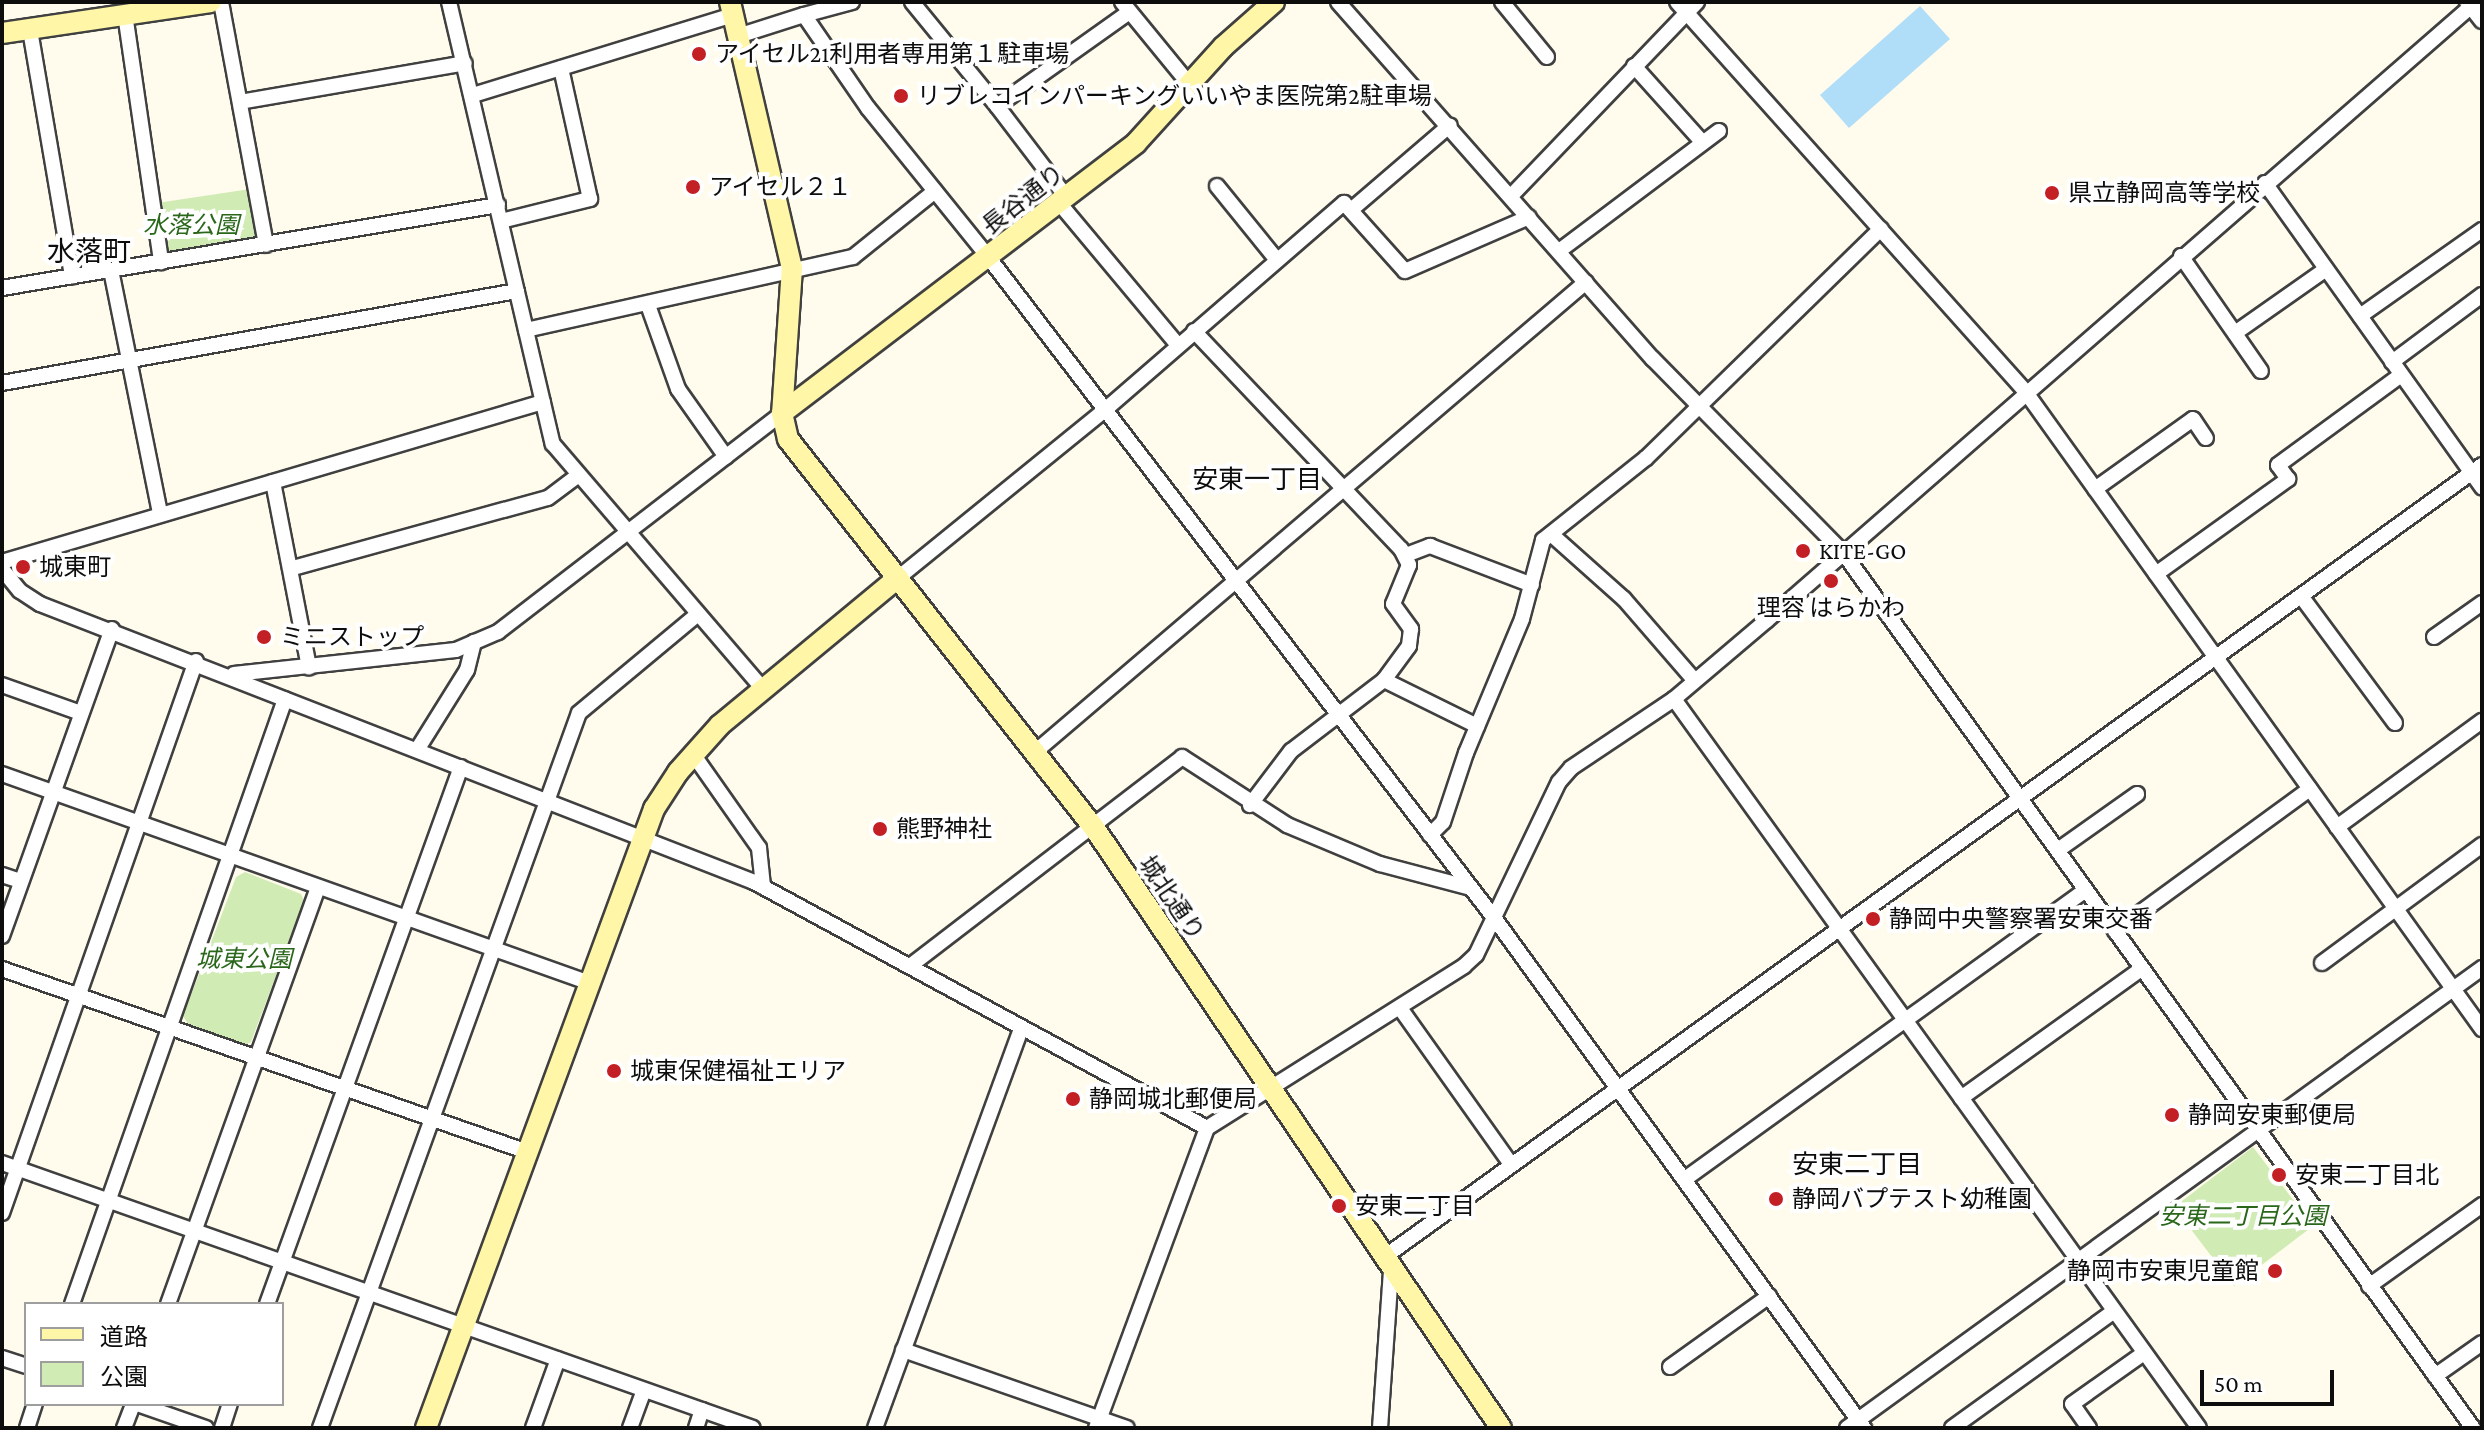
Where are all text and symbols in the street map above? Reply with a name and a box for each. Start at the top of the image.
place label: アイセル21利用者専用第１駐車場 [715,40,1070,68]
marker: アイセル21利用者専用第１駐車場 [690,45,708,63]
place label: リブレコインパーキングいいやま医院第2駐車場 [917,82,1432,110]
marker: リブレコインパーキングいいやま医院第2駐車場 [892,87,910,105]
street label: 長谷通り [976,158,1070,240]
place label: アイセル２１ [709,173,853,201]
marker: アイセル２１ [684,178,702,196]
place label: 県立静岡高等学校 [2068,179,2260,207]
marker: 県立静岡高等学校 [2043,184,2061,202]
park label: 水落公園 [143,211,239,239]
district label: 水落町 [47,235,131,269]
district label: 安東一丁目 [1192,464,1322,496]
place label: KITE-GO [1819,537,1906,565]
marker: KITE-GO [1794,542,1812,560]
place label: 城東町 [39,553,111,581]
marker: 城東町 [14,558,32,576]
marker: 理容 はらかわ [1822,572,1840,590]
place label: 理容 はらかわ [1757,594,1905,622]
place label: ミニストップ [280,623,424,651]
marker: ミニストップ [255,628,273,646]
place label: 熊野神社 [896,815,992,843]
marker: 熊野神社 [871,820,889,838]
street label: 城北通り [1133,850,1211,946]
place label: 静岡中央警察署安東交番 [1889,905,2153,933]
marker: 静岡中央警察署安東交番 [1864,910,1882,928]
park label: 城東公園 [196,945,292,973]
place label: 城東保健福祉エリア [630,1057,846,1085]
marker: 城東保健福祉エリア [605,1062,623,1080]
place label: 静岡城北郵便局 [1089,1085,1257,1113]
marker: 静岡城北郵便局 [1064,1090,1082,1108]
place label: 静岡安東郵便局 [2188,1101,2356,1129]
marker: 静岡安東郵便局 [2163,1106,2181,1124]
district label: 安東二丁目 [1792,1149,1922,1181]
place label: 安東二丁目北 [2295,1161,2439,1189]
marker: 安東二丁目北 [2270,1166,2288,1184]
place label: 静岡バプテスト幼稚園 [1792,1185,2032,1213]
marker: 静岡バプテスト幼稚園 [1767,1190,1785,1208]
place label: 安東二丁目 [1355,1192,1475,1220]
marker: 安東二丁目 [1330,1197,1348,1215]
park label: 安東二丁目公園 [2159,1202,2327,1230]
place label: 静岡市安東児童館 [2067,1257,2259,1285]
marker: 静岡市安東児童館 [2266,1262,2284,1280]
legend [24,1302,284,1406]
text: 道路 [100,1323,148,1350]
scale bar [2204,1354,2338,1404]
text: 公園 [100,1363,148,1390]
text: 50 m [2214,1370,2263,1397]

